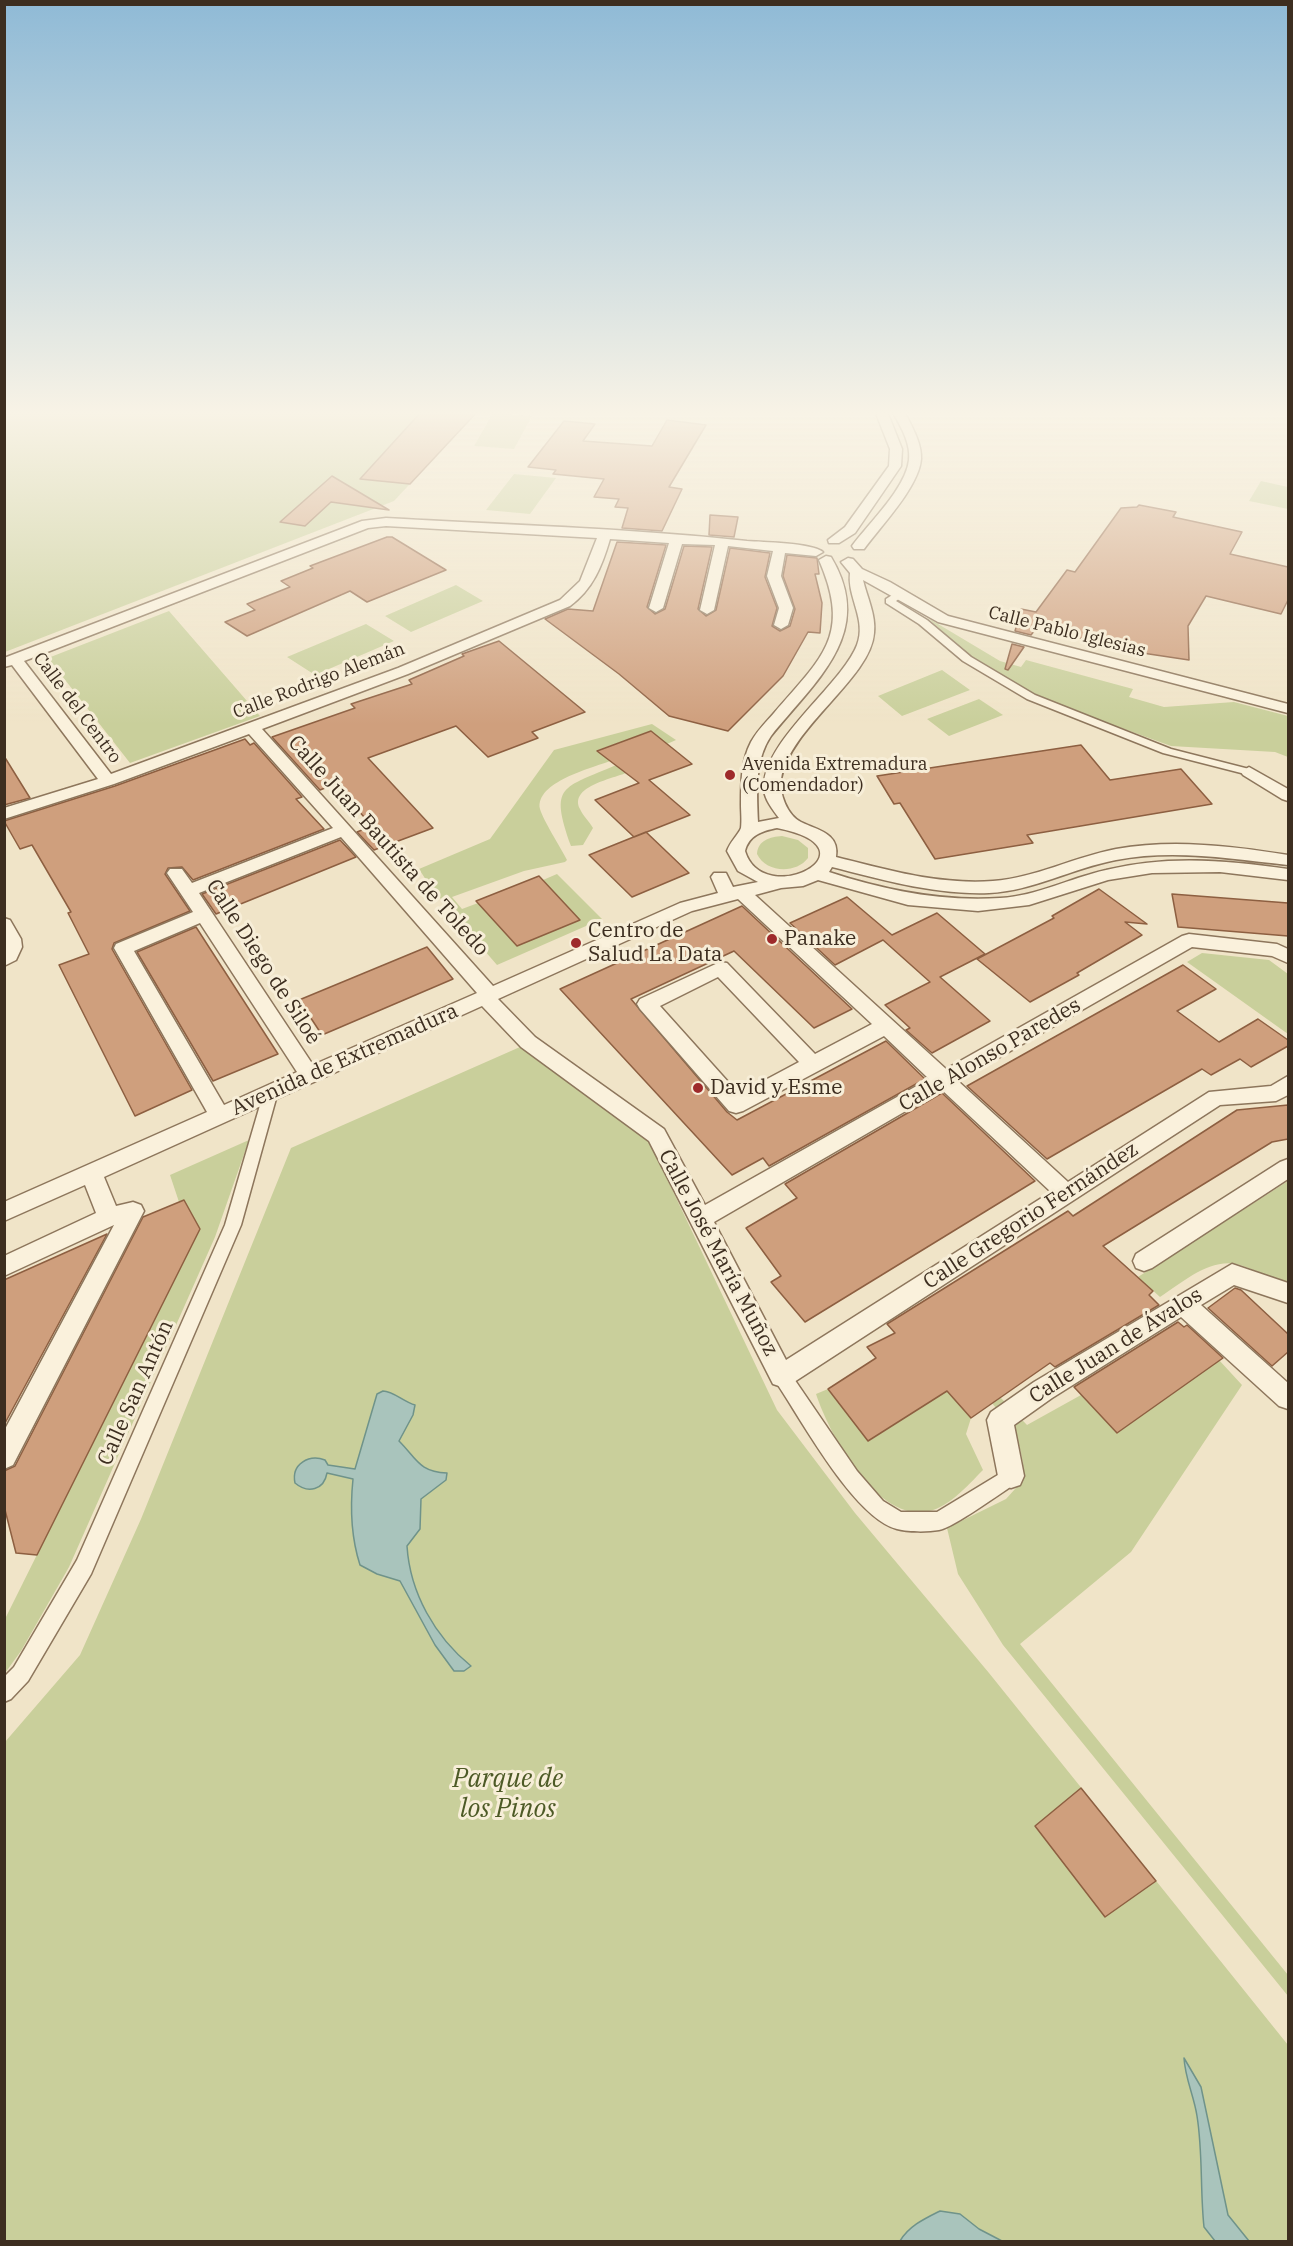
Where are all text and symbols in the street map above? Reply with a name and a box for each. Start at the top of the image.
street label: Calle Pablo Iglesias [986,602,1148,662]
street label: Calle Rodrigo Alemán [230,638,408,724]
street label: Calle del Centro [28,648,126,768]
street label: Calle Juan Bautista de Toledo [282,731,494,961]
place label: Avenida Extremadura (Comendador) [742,754,928,796]
marker: Avenida Extremadura (Comendador) [723,768,737,782]
street label: Calle Diego de Siloé [200,875,326,1049]
place label: Centro de Salud La Data [588,918,723,968]
place label: Panake [784,926,856,952]
marker: Panake [765,932,779,946]
marker: Centro de Salud La Data [569,936,583,950]
street label: Calle Alonso Paredes [895,993,1085,1117]
street label: Avenida de Extremadura [228,999,462,1121]
place label: David y Esme [710,1075,843,1101]
marker: David y Esme [691,1081,705,1095]
street label: Calle Gregorio Fernández [919,1137,1143,1295]
street label: Calle José María Muñoz [653,1145,783,1361]
street label: Calle Juan de Ávalos [1025,1282,1207,1410]
street label: Calle San Antón [93,1317,179,1469]
park label: Parque de los Pinos [453,1763,563,1824]

